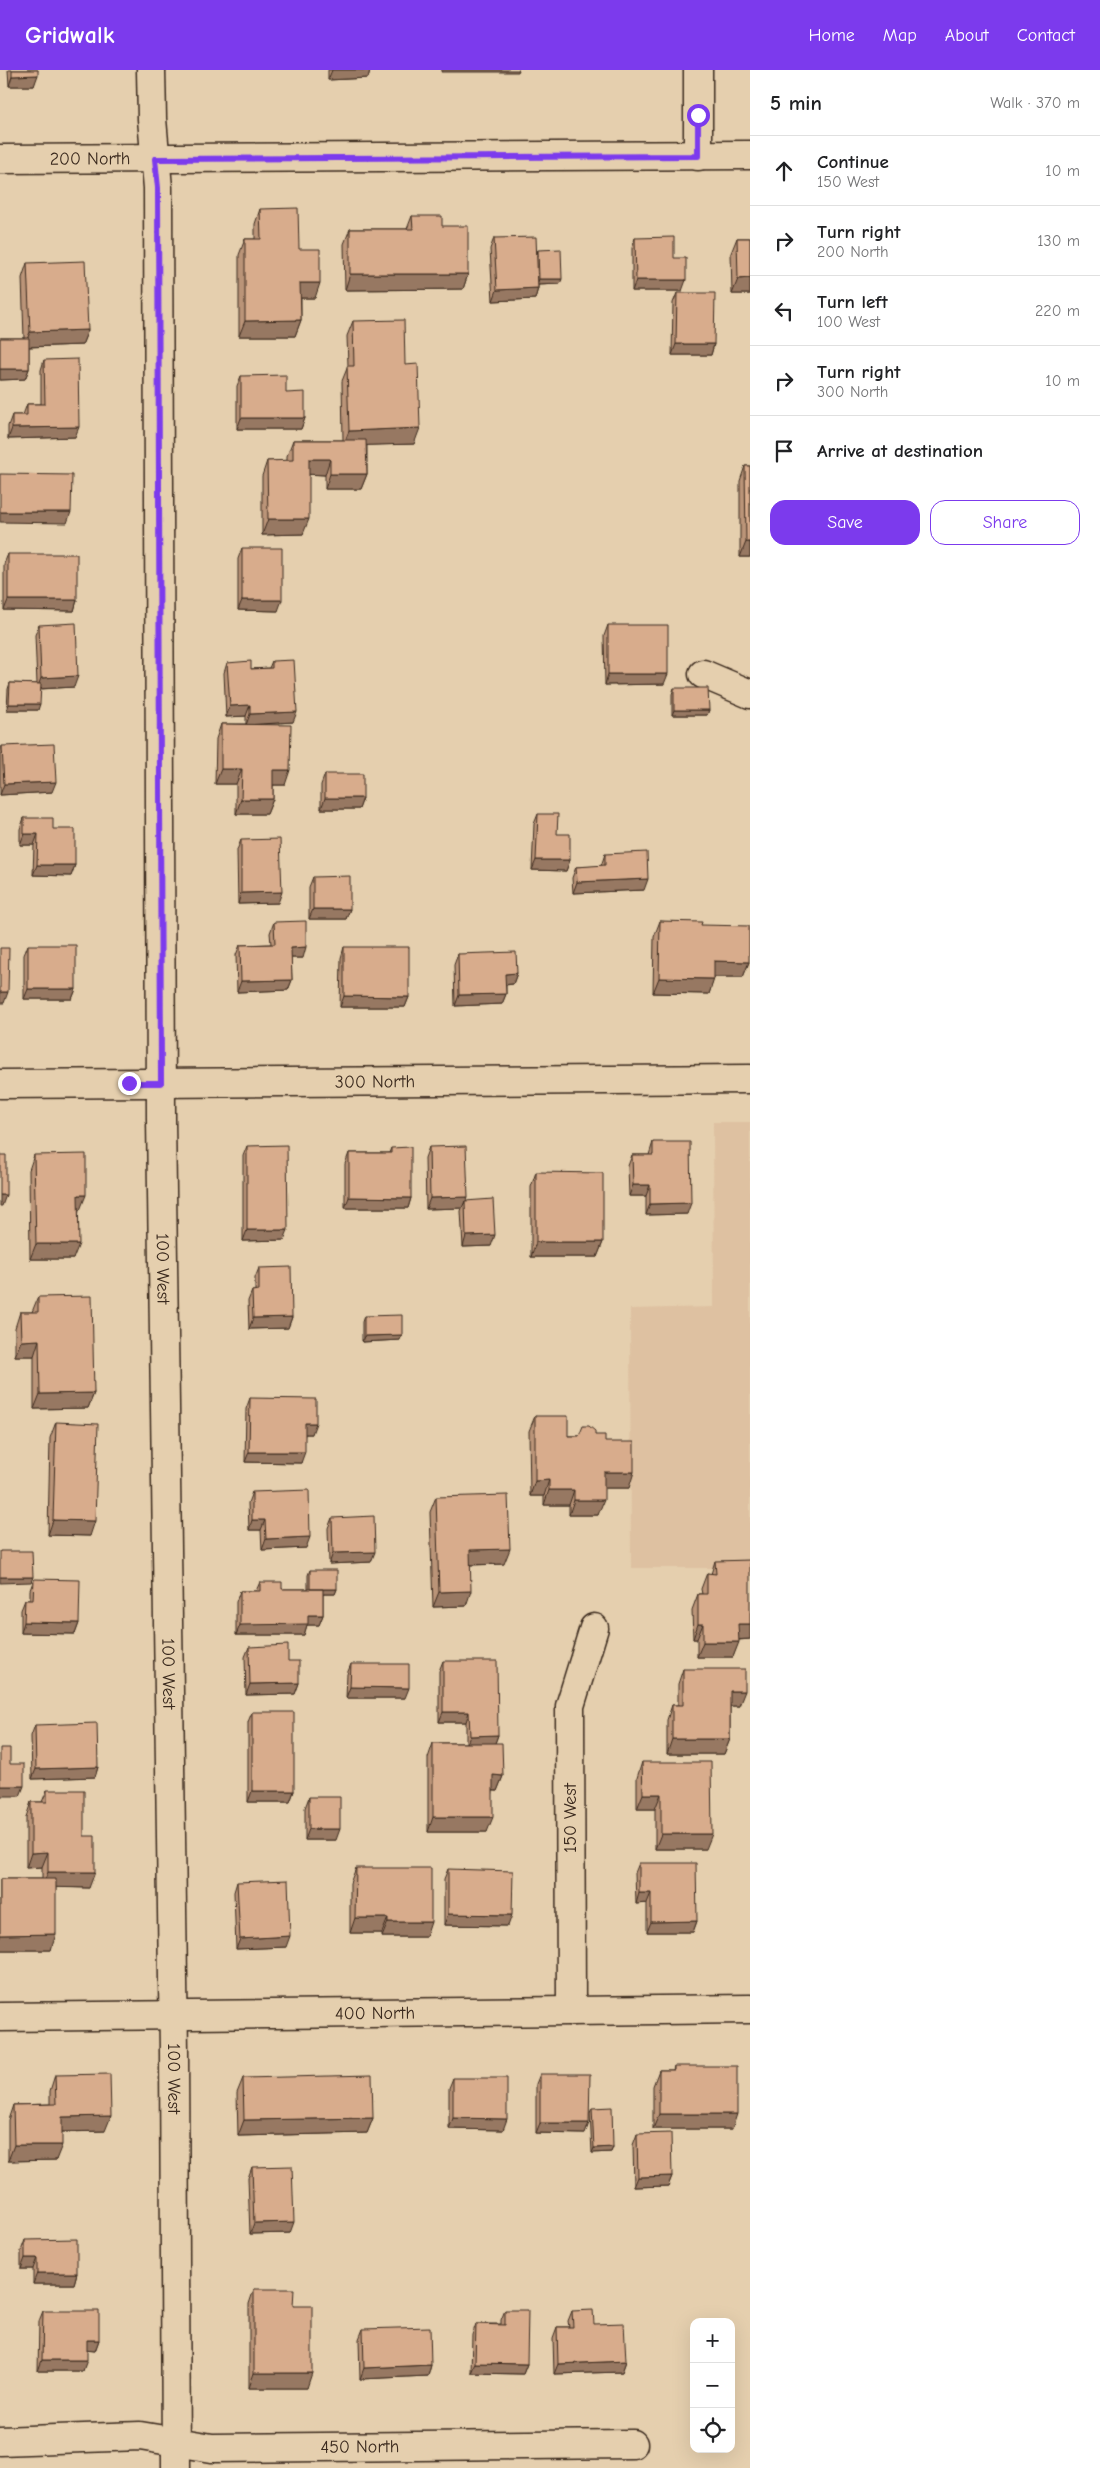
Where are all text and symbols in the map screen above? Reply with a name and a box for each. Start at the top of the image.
text: Gridwalk [25,21,114,49]
text: Home [808,25,855,46]
text: Map [883,25,917,46]
text: About [945,25,989,46]
text: Contact [1017,25,1075,46]
text: 5 min [770,91,822,115]
text: Walk · 370 m [990,94,1080,112]
route start [687,104,710,127]
street label: 200 North [50,148,130,169]
text: Continue [817,151,889,173]
icon: ahead [770,157,798,185]
text: 10 m [1045,162,1080,180]
text: 150 West [817,173,879,191]
text: Turn right [817,221,901,243]
icon: right [770,227,798,255]
text: 130 m [1037,232,1080,250]
text: 200 North [817,243,889,261]
text: Turn left [817,291,888,313]
icon: left [770,297,798,325]
text: 220 m [1035,302,1080,320]
text: 100 West [817,313,880,331]
text: Turn right [817,361,901,383]
icon: right [770,367,798,395]
text: 10 m [1045,372,1080,390]
text: 300 North [817,383,888,401]
icon: arrive [770,437,798,465]
text: Arrive at destination [817,440,983,462]
button: Save [770,500,920,545]
button: Share [930,500,1080,545]
street label: 300 North [335,1071,415,1092]
route end [118,1072,141,1095]
street label: 100 West [152,1233,174,1305]
street label: 100 West [158,1638,180,1710]
street label: 150 West [560,1782,581,1853]
street label: 400 North [335,2002,415,2024]
street label: 100 West [163,2043,185,2115]
map controls [690,2318,735,2453]
button: + [690,2318,735,2363]
button: − [690,2363,735,2408]
button: locate [690,2408,735,2453]
street label: 450 North [320,2436,399,2457]

